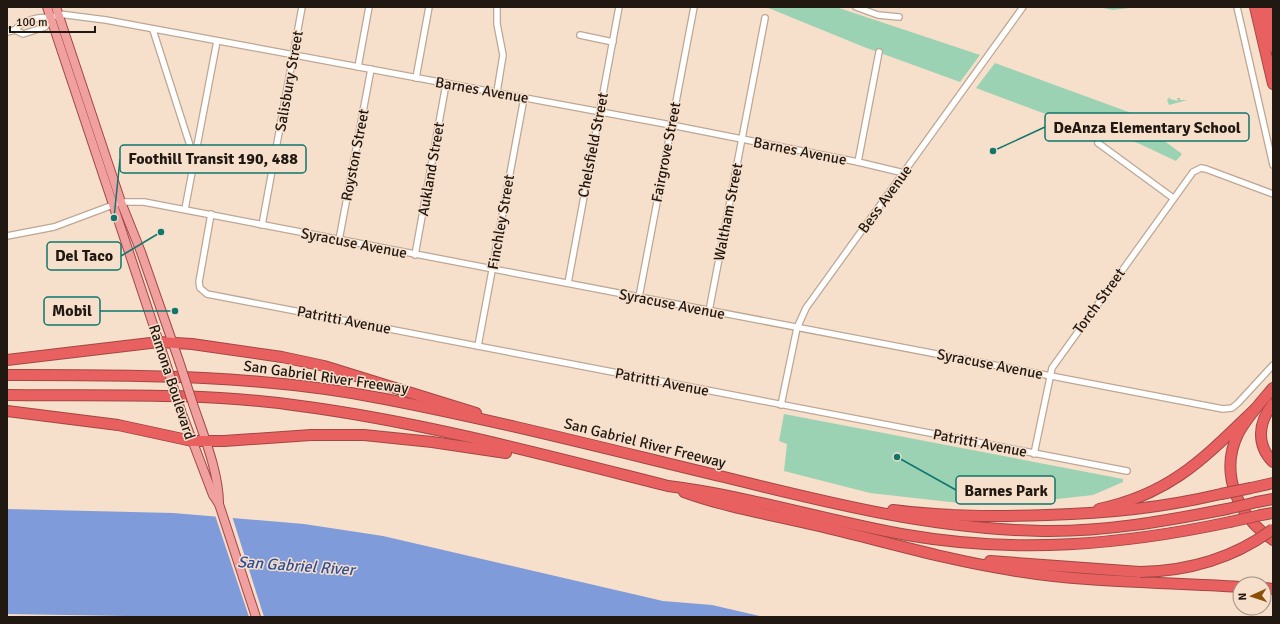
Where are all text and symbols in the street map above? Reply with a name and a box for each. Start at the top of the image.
scale bar [10,8,95,34]
text: 100 m [16,15,48,30]
street label: Salisbury Street [271,29,307,133]
street label: Barnes Avenue [434,73,530,107]
street label: Chelsfield Street [574,91,612,199]
street label: Fairgrove Street [647,100,685,204]
street label: Royston Street [337,107,373,203]
callout: DeAnza Elementary School [1045,113,1249,141]
text: DeAnza Elementary School [1053,118,1241,138]
street label: Aukland Street [414,121,448,217]
street label: Barnes Avenue [752,133,848,169]
callout: Foothill Transit 190, 488 [120,145,306,173]
text: Foothill Transit 190, 488 [128,149,298,169]
street label: Bess Avenue [854,161,916,237]
street label: Waltham Street [710,162,746,262]
street label: Finchley Street [484,173,518,271]
street label: Syracuse Avenue [299,224,409,262]
callout: Del Taco [47,242,121,270]
text: Del Taco [55,246,113,266]
street label: Torch Street [1069,265,1129,337]
street label: Syracuse Avenue [617,285,727,323]
callout: Mobil [44,297,100,325]
text: Mobil [52,301,92,321]
street label: Patritti Avenue [295,302,393,338]
street label: Ramona Boulevard [145,322,199,442]
street label: Syracuse Avenue [935,345,1045,383]
street label: San Gabriel River Freeway [242,357,410,397]
street label: Patritti Avenue [613,364,711,400]
street label: San Gabriel River Freeway [562,414,728,472]
street label: Patritti Avenue [931,425,1029,461]
callout: Barnes Park [956,476,1055,504]
text: Barnes Park [964,481,1048,501]
water label: San Gabriel River [237,552,357,580]
north arrow [1232,576,1272,616]
text: N [1236,592,1249,601]

